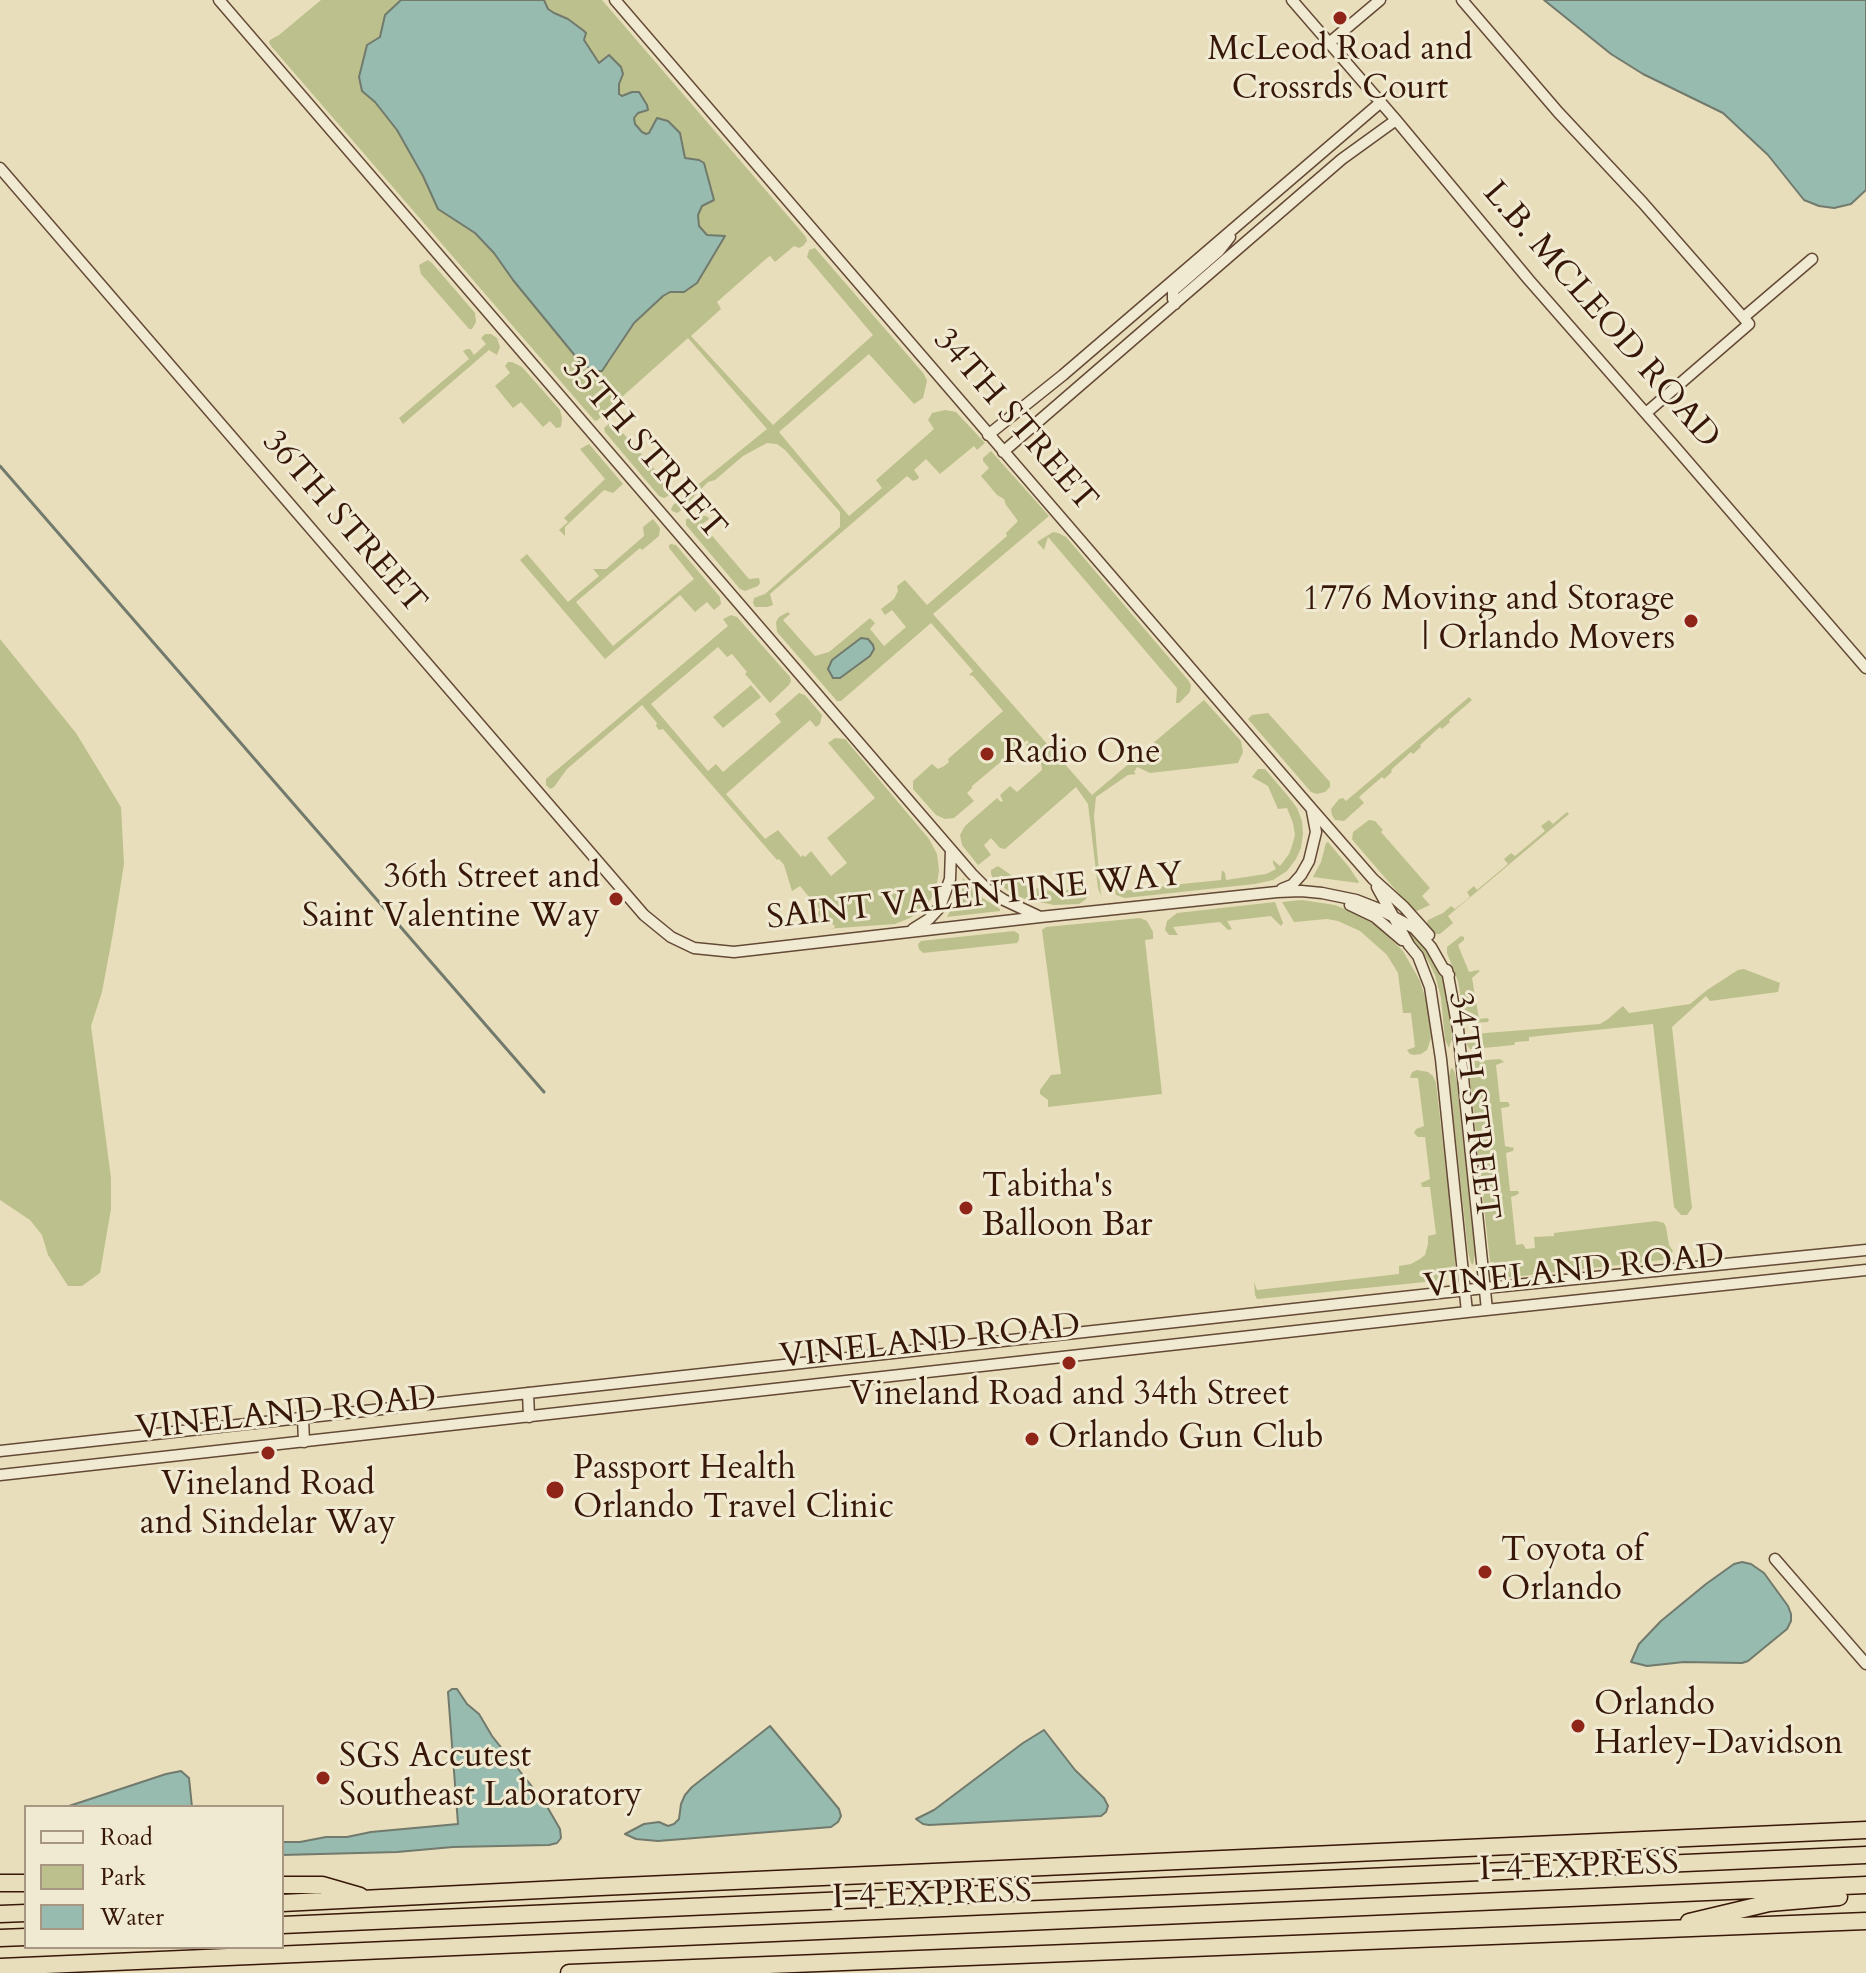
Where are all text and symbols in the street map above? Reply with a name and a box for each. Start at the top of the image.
marker: McLeod Road and Crossrds Court [1331,9,1349,27]
place label: McLeod Road and Crossrds Court [1207,31,1473,110]
street label: L.B. MCLEOD ROAD [1473,174,1727,458]
street label: 34TH STREET [923,321,1105,521]
street label: 35TH STREET [552,349,734,549]
street label: 36TH STREET [252,423,434,623]
place label: 1776 Moving and Storage | Orlando Movers [1303,581,1675,660]
marker: 1776 Moving and Storage | Orlando Movers [1682,612,1700,630]
place label: Radio One [1003,734,1161,774]
marker: Radio One [978,745,996,763]
street label: SAINT VALENTINE WAY [765,856,1185,940]
place label: 36th Street and Saint Valentine Way [302,859,600,938]
marker: 36th Street and Saint Valentine Way [607,890,625,908]
street label: 34TH STREET [1438,989,1506,1223]
place label: Tabitha's Balloon Bar [982,1168,1153,1248]
marker: Tabitha's Balloon Bar [957,1199,975,1217]
street label: VINELAND ROAD [1422,1237,1726,1309]
street label: VINELAND ROAD [778,1307,1082,1379]
marker: Vineland Road and 34th Street [1060,1354,1078,1372]
place label: Vineland Road and 34th Street [849,1376,1289,1416]
street label: VINELAND ROAD [134,1379,438,1451]
place label: Orlando Gun Club [1048,1419,1324,1459]
marker: Orlando Gun Club [1023,1430,1041,1448]
marker: Vineland Road and Sindelar Way [259,1444,277,1462]
place label: Passport Health Orlando Travel Clinic [573,1450,894,1530]
place label: Vineland Road and Sindelar Way [140,1466,396,1546]
marker: Passport Health Orlando Travel Clinic [544,1479,566,1501]
place label: Toyota of Orlando [1501,1532,1644,1612]
marker: Toyota of Orlando [1476,1563,1494,1581]
place label: Orlando Harley-Davidson [1594,1686,1843,1766]
marker: Orlando Harley-Davidson [1569,1717,1587,1735]
place label: SGS Accutest Southeast Laboratory [339,1738,642,1818]
marker: SGS Accutest Southeast Laboratory [314,1769,332,1787]
legend [24,1805,284,1949]
text: Road [100,1821,153,1854]
street label: I-4 EXPRESS [1478,1844,1680,1892]
text: Park [100,1861,146,1894]
street label: I-4 EXPRESS [831,1872,1033,1920]
text: Water [100,1901,164,1934]

